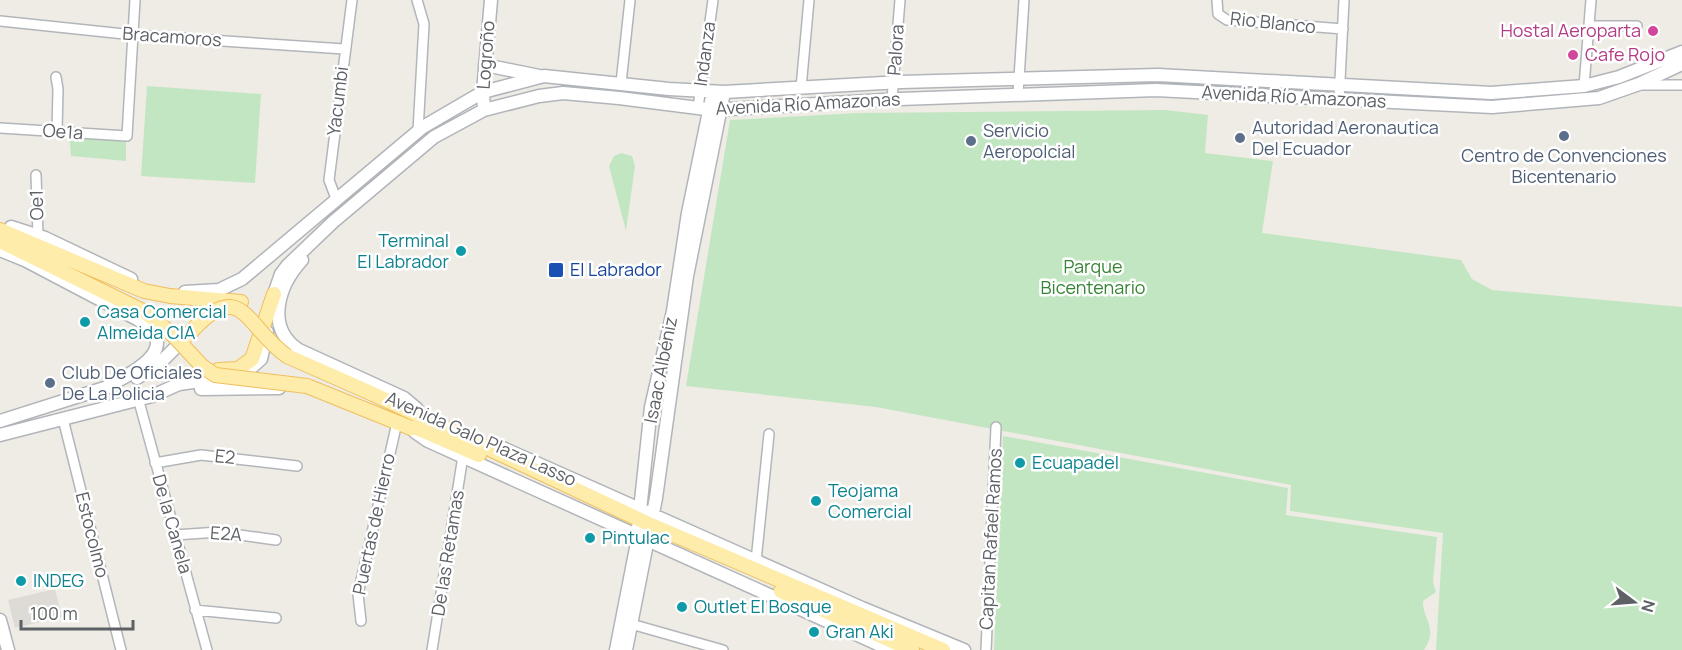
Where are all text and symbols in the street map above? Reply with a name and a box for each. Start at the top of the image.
street label: Rio Blanco [1229,6,1317,38]
place label: Hostal Aeroparta [1500,18,1641,42]
street label: Logroño [471,20,499,90]
street label: Indanza [688,20,720,88]
street label: Bracamoros [122,21,222,51]
street label: Palora [881,23,909,76]
marker: Hostal Aeroparta [1646,24,1660,38]
place label: Cafe Rojo [1585,42,1665,66]
marker: Cafe Rojo [1566,48,1580,62]
street label: Yacumbi [321,65,353,137]
street label: Avenida Río Amazonas [1201,79,1387,113]
street label: Avenida Río Amazonas [715,86,901,120]
place label: Autoridad Aeronautica Del Ecuador [1252,115,1439,160]
street label: Oe1a [42,118,84,144]
place label: Servicio Aeropolcial [983,118,1076,163]
marker: Centro de Convenciones Bicentenario [1557,129,1571,143]
marker: Autoridad Aeronautica Del Ecuador [1233,131,1247,145]
marker: Servicio Aeropolcial [964,134,978,148]
place label: Centro de Convenciones Bicentenario [1461,143,1667,188]
street label: Oe1 [24,190,48,221]
place label: Terminal El Labrador [357,228,450,273]
marker: Terminal El Labrador [454,244,468,258]
park label: Parque Bicentenario [1040,254,1146,299]
place label: El Labrador [570,257,662,281]
marker: El Labrador [547,261,565,279]
place label: Casa Comercial Almeida CIA [97,299,227,344]
street label: Isaac Albéniz [638,314,682,425]
marker: Casa Comercial Almeida CIA [78,315,92,329]
place label: Club De Oficiales De La Policia [62,360,202,405]
marker: Club De Oficiales De La Policia [43,376,57,390]
street label: Avenida Galo Plaza Lasso [382,385,581,491]
street label: E2 [214,443,237,469]
street label: Capitan Rafael Ramos [973,448,1007,630]
place label: Ecuapadel [1032,450,1119,474]
street label: Puertas de Hierro [346,451,400,597]
marker: Ecuapadel [1013,456,1027,470]
street label: De la Canela [147,471,199,576]
place label: Teojama Comercial [828,478,912,523]
street label: De las Retamas [425,488,469,618]
street label: Estocolmo [71,489,115,580]
marker: Teojama Comercial [809,494,823,508]
street label: E2A [209,520,243,546]
place label: Pintulac [602,525,670,549]
marker: Pintulac [583,531,597,545]
place label: INDEG [33,568,84,592]
north arrow [1604,572,1664,632]
marker: INDEG [14,574,28,588]
scale bar [21,593,134,631]
place label: Outlet El Bosque [694,594,831,618]
text: N [1636,598,1661,615]
marker: Outlet El Bosque [675,600,689,614]
text: 100 m [30,601,78,625]
place label: Gran Aki [826,619,894,643]
marker: Gran Aki [807,625,821,639]

